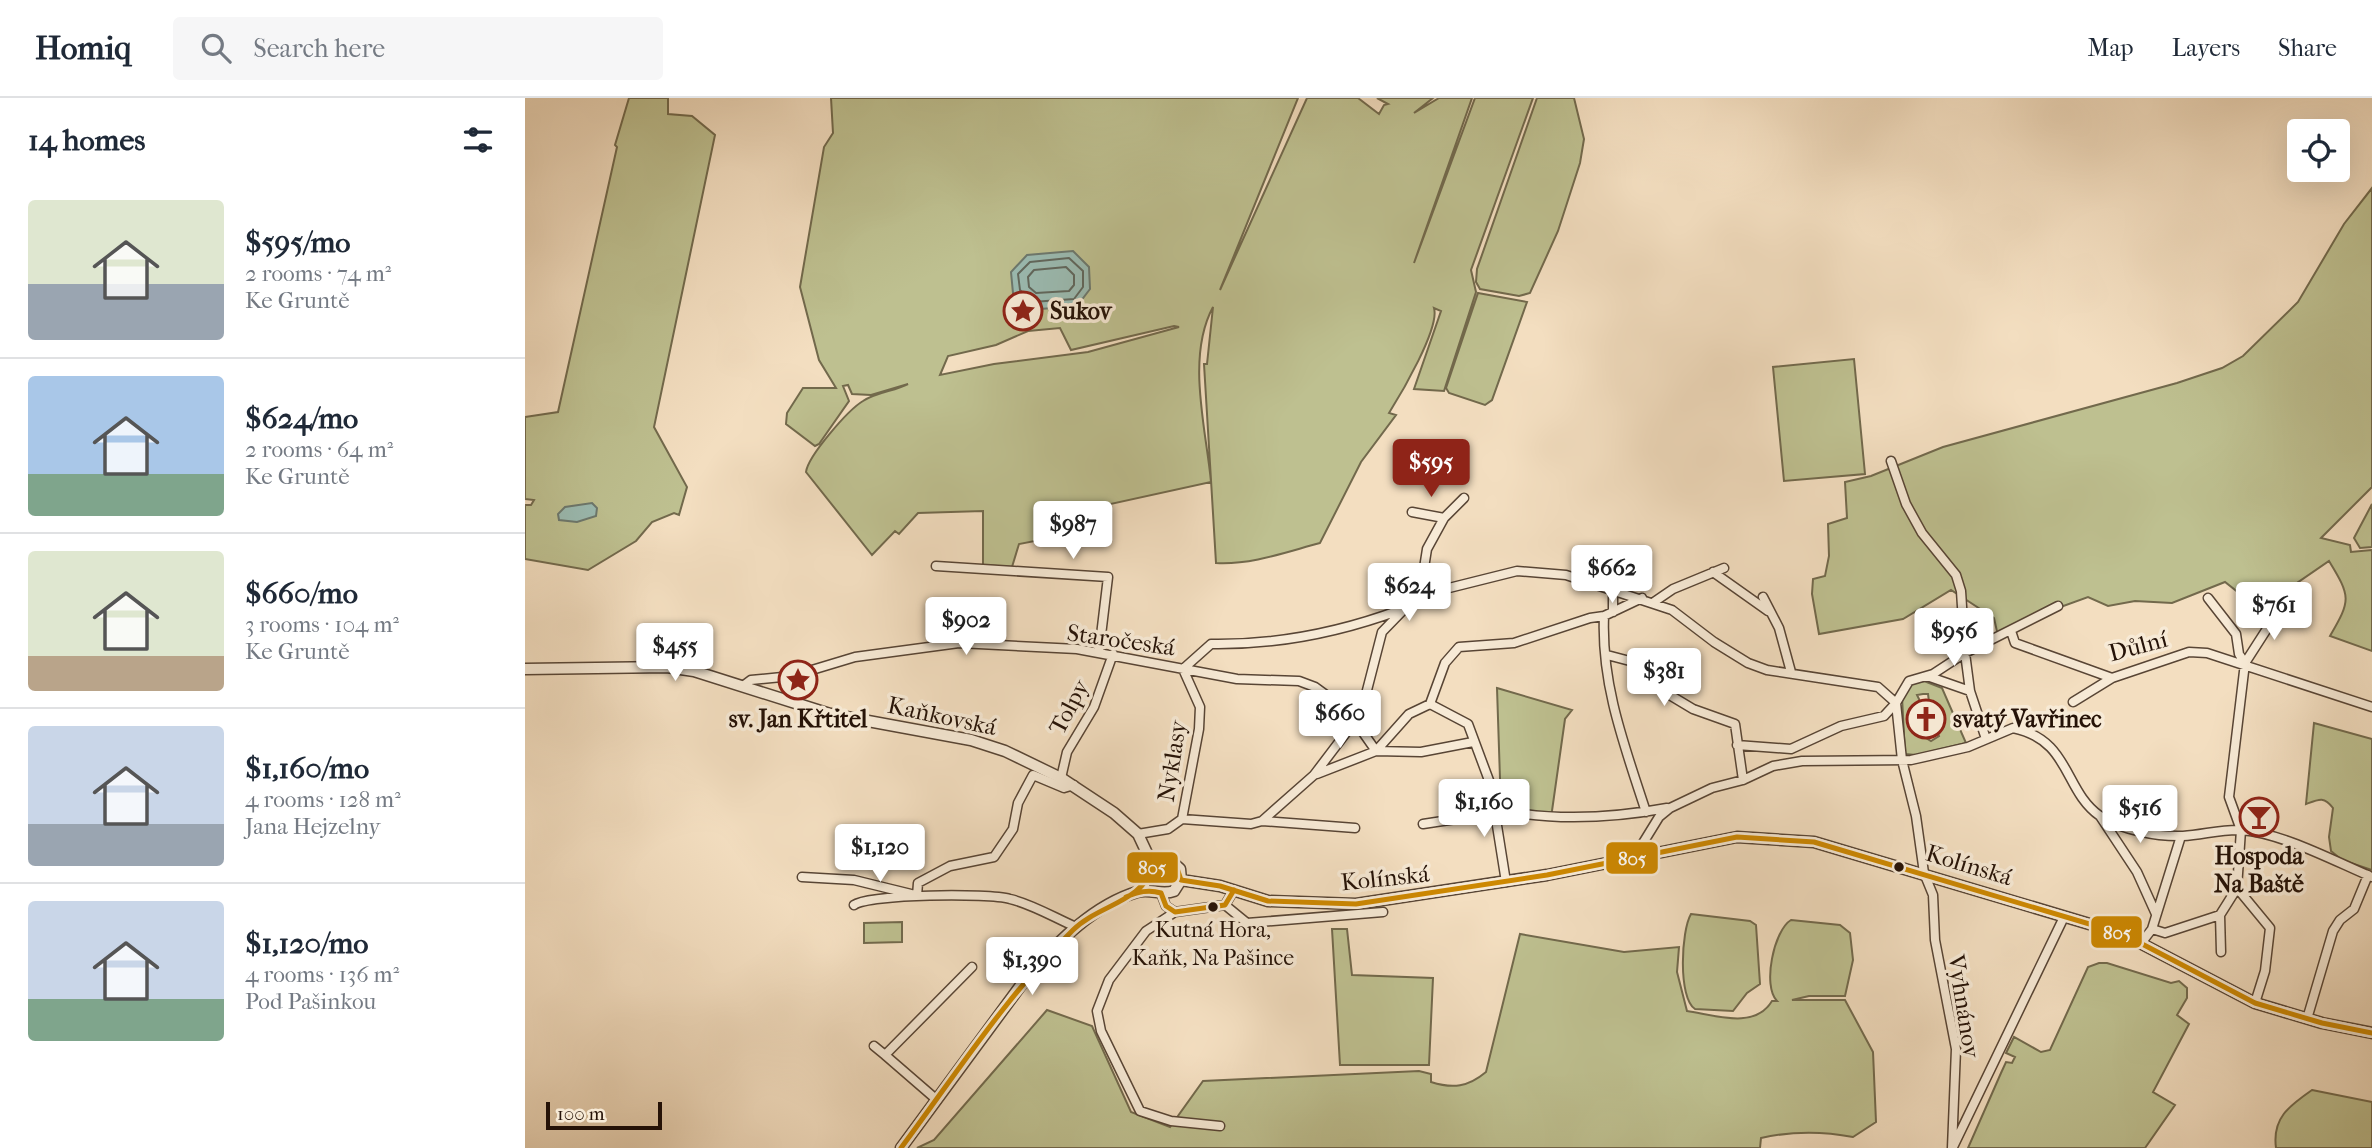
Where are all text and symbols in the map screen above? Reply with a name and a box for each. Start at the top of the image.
search box [173,17,663,80]
text: Homiq [35,29,131,68]
icon: search [197,29,235,67]
text: Search here [253,33,385,64]
text: Map [2088,34,2134,62]
text: Layers [2172,34,2240,62]
text: Share [2278,34,2337,62]
map controls [2287,119,2350,182]
button: locate [2287,119,2350,182]
icon: filters [459,121,497,159]
text: 14 homes [28,123,145,158]
text: $595/mo [245,225,351,260]
icon: home [84,228,168,312]
text: 2 rooms · 74 m² [245,260,391,287]
text: Ke Gruntě [245,287,350,314]
place icon: Sukov [1002,290,1044,332]
place label: Sukov [1050,297,1114,325]
text: $624/mo [245,401,358,436]
icon: home [84,404,168,488]
text: 2 rooms · 64 m² [245,436,393,463]
pin: $595 [1390,440,1472,499]
text: $595 [1409,448,1453,475]
text: Ke Gruntě [245,463,350,490]
pin: $987 [1032,502,1114,561]
text: $987 [1049,510,1097,537]
pin: $662 [1571,546,1653,605]
text: $662 [1587,554,1637,581]
pin: $624 [1368,564,1450,623]
text: $624 [1384,572,1434,599]
text: $660/mo [245,576,358,611]
icon: home [84,579,168,663]
pin: $761 [2233,582,2315,642]
text: $761 [2252,591,2296,618]
pin: $902 [925,598,1007,657]
text: $902 [941,606,991,633]
pin: $956 [1913,608,1995,668]
text: 3 rooms · 104 m² [245,611,399,638]
text: $956 [1930,617,1978,644]
street label: Staročeská [1065,619,1178,662]
pin: $455 [634,624,716,683]
street label: Důlní [2106,625,2171,667]
text: $455 [652,632,698,659]
text: Ke Gruntě [245,638,350,665]
pin: $381 [1623,648,1705,708]
text: $381 [1643,657,1685,684]
place icon: sv. Jan Křtitel [777,659,819,701]
street label: Tolpy [1043,674,1096,739]
pin: $660 [1299,690,1381,750]
street label: Kaňkovská [885,691,1000,741]
church icon: svatý Vavřinec [1905,698,1947,740]
text: $660 [1315,699,1365,726]
place label: sv. Jan Křtitel [729,705,868,733]
place label: svatý Vavřinec [1953,705,2102,733]
street label: Nyklasy [1152,717,1192,804]
text: $1,160/mo [245,751,369,786]
icon: home [84,754,168,838]
pin: $1,160 [1427,780,1541,839]
text: 4 rooms · 128 m² [245,786,401,813]
pin: $516 [2099,786,2181,845]
text: $1,160 [1455,788,1513,815]
text: $516 [2118,794,2162,821]
bar icon: Hospoda Na Baště [2238,796,2280,838]
text: Jana Hejzelny [245,813,381,840]
pin: $1,120 [823,824,937,884]
text: $1,120 [851,833,909,860]
street label: Kolínská [1922,839,2016,892]
line badge: 805 [1605,841,1659,875]
place label: Hospoda Na Baště [2214,842,2304,898]
text: 805 [1618,848,1646,870]
line badge: 805 [1126,851,1179,884]
text: 805 [1138,857,1166,879]
street label: Kolínská [1339,859,1432,897]
unlabelled marker [1892,860,1906,874]
marker: Kutná Hora, Kaňk, Na Pašince [1206,900,1220,914]
line badge: 805 [2090,915,2143,949]
place label: Kutná Hora, Kaňk, Na Pašince [1132,917,1294,971]
text: 805 [2103,922,2131,944]
text: $1,120/mo [245,926,368,961]
icon: home [84,929,168,1013]
pin: $1,390 [975,937,1089,997]
text: $1,390 [1002,946,1062,973]
street label: Vyhnánov [1942,951,1986,1060]
text: 4 rooms · 136 m² [245,961,399,988]
text: Pod Pašinkou [245,988,376,1015]
scale bar [546,1099,661,1131]
text: 100 m [557,1103,605,1125]

